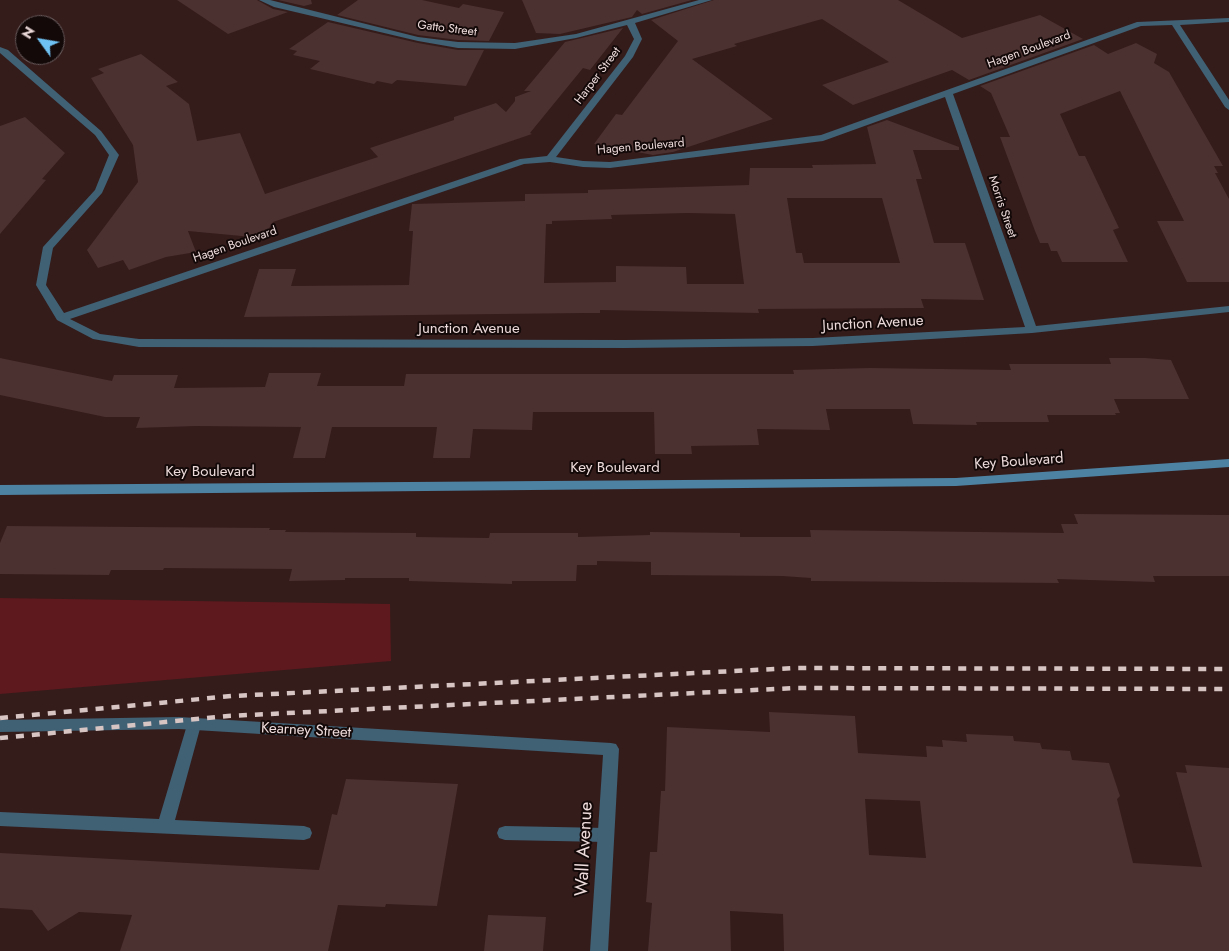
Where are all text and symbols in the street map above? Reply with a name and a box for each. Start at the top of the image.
north arrow [15,15,65,65]
street label: Gatto Street [417,18,477,40]
text: N [17,23,40,43]
street label: Hagen Boulevard [985,28,1073,72]
street label: Harper Street [572,45,624,107]
street label: Hagen Boulevard [597,136,685,158]
street label: Morris Street [985,174,1019,240]
street label: Hagen Boulevard [191,224,279,266]
street label: Junction Avenue [822,312,924,336]
street label: Junction Avenue [418,320,520,338]
street label: Key Boulevard [974,450,1064,474]
street label: Key Boulevard [570,459,660,477]
street label: Key Boulevard [165,463,255,481]
street label: Kearney Street [260,720,352,742]
street label: Wall Avenue [572,801,598,897]

